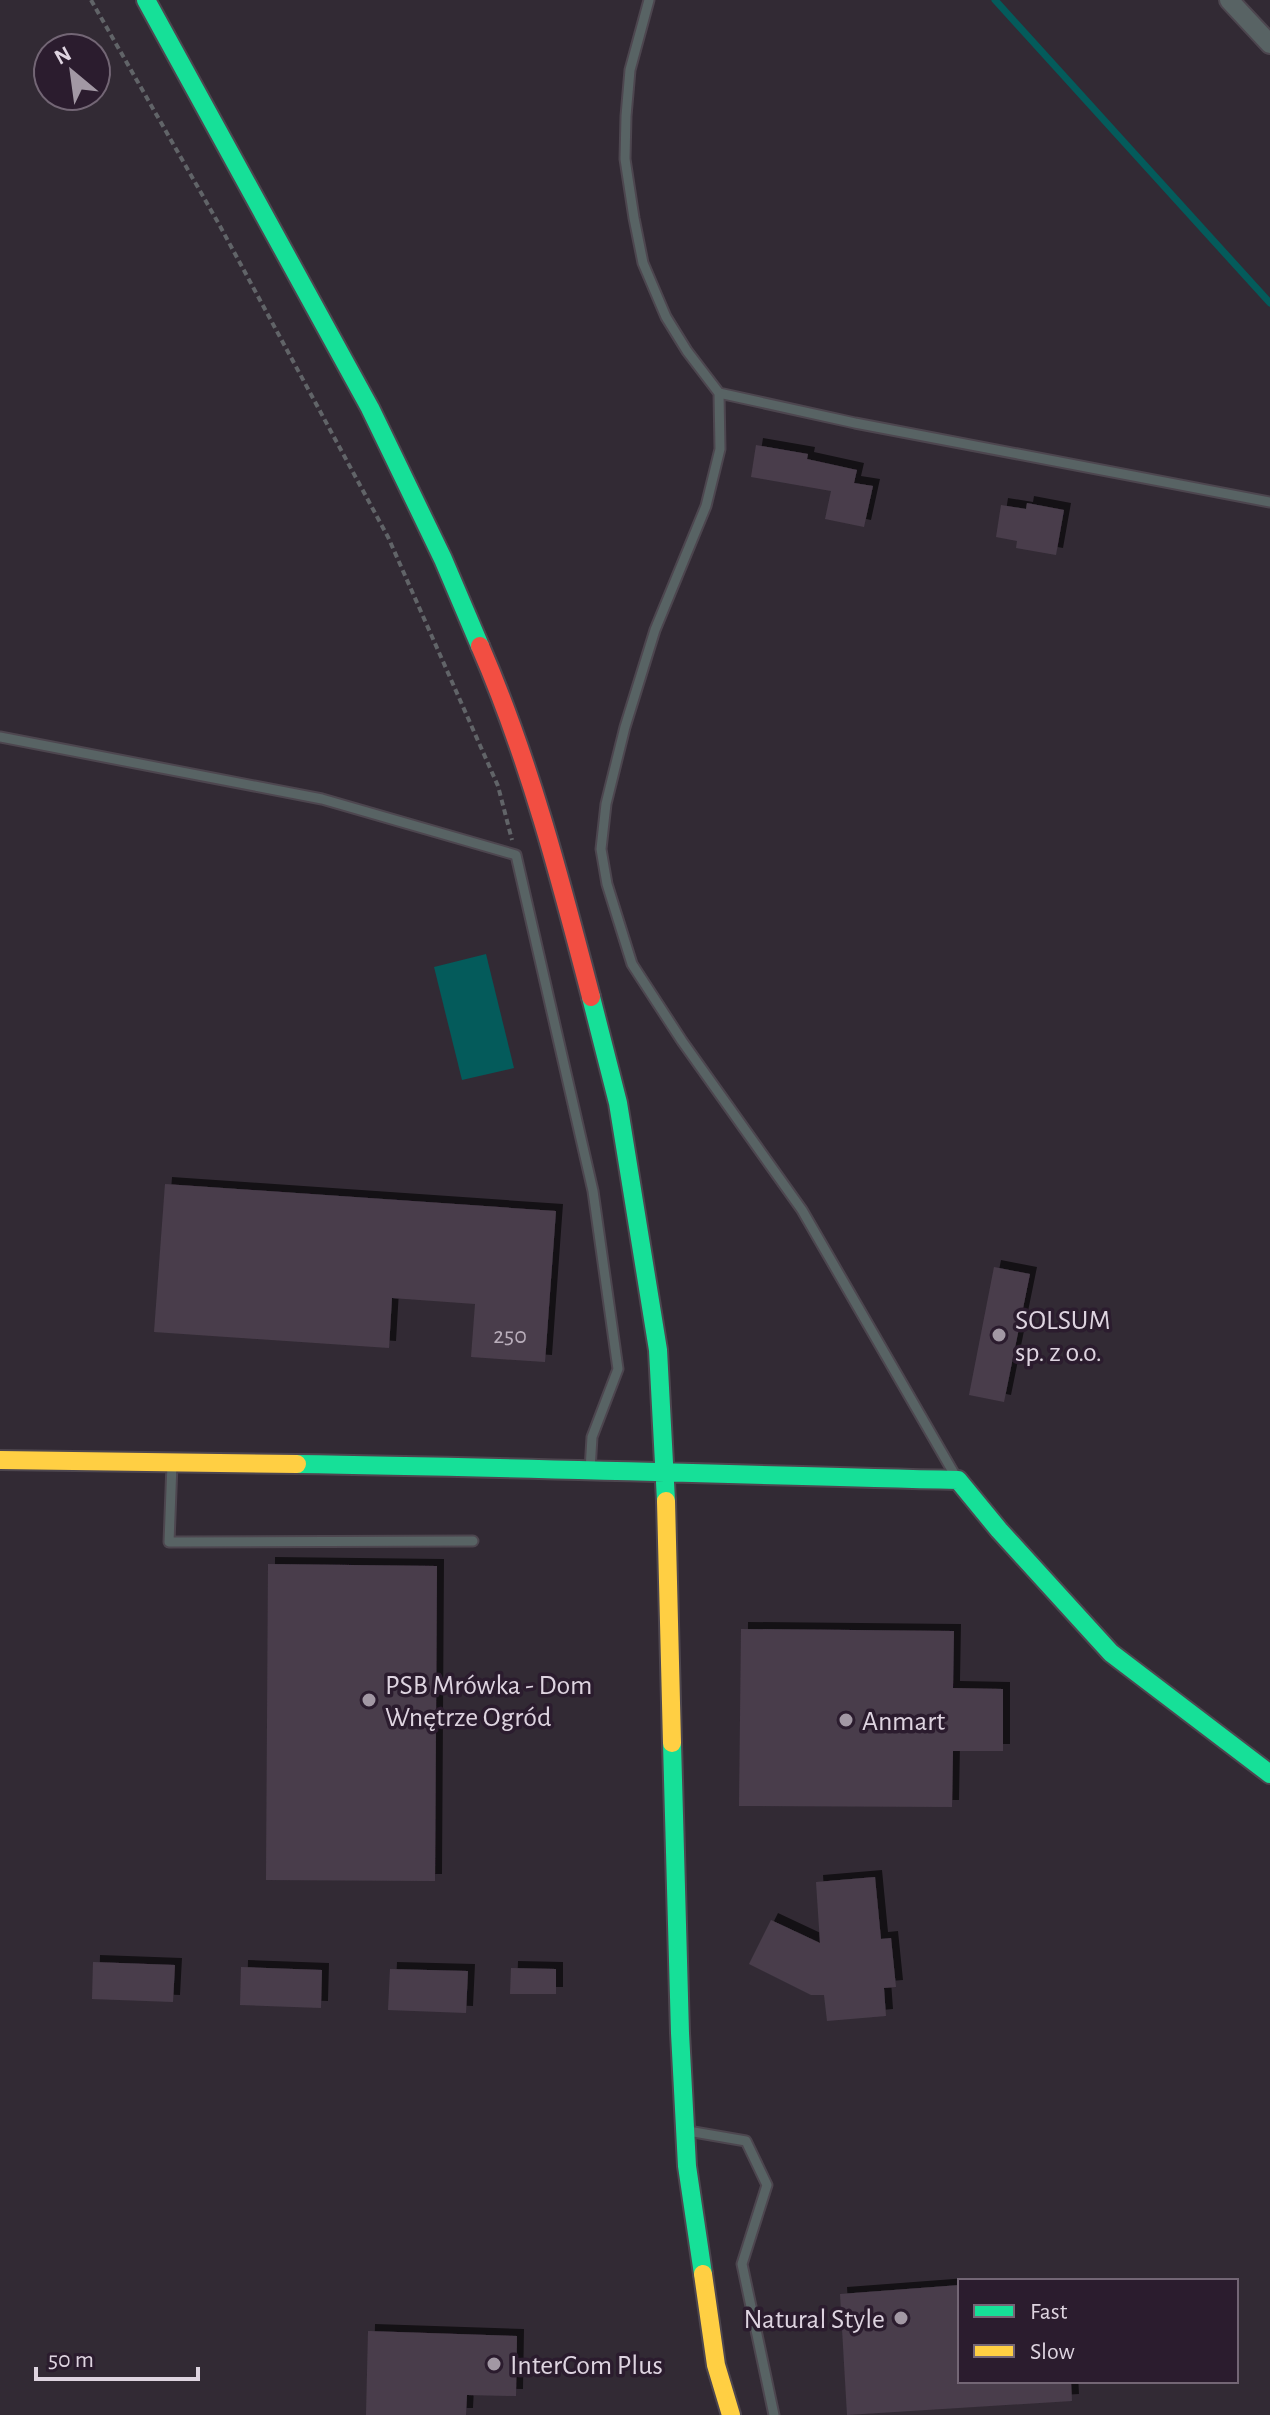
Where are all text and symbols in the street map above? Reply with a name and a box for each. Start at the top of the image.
north arrow [32,32,112,112]
text: N [51,42,75,69]
place label: SOLSUM sp. z o.o. [1015,1307,1110,1367]
house number: 250 [493,1324,527,1348]
marker: SOLSUM sp. z o.o. [990,1326,1008,1344]
place label: PSB Mrówka - Dom Wnętrze Ogród [385,1672,592,1732]
marker: PSB Mrówka - Dom Wnętrze Ogród [360,1691,378,1709]
place label: Anmart [862,1708,945,1736]
marker: Anmart [837,1711,855,1729]
legend [958,2279,1238,2383]
text: Fast [1030,2300,1068,2324]
place label: Natural Style [743,2306,885,2334]
marker: Natural Style [892,2309,910,2327]
scale bar [36,2331,198,2381]
text: Slow [1030,2340,1075,2364]
text: 50 m [48,2348,94,2372]
place label: InterCom Plus [510,2352,663,2380]
marker: InterCom Plus [485,2355,503,2373]

